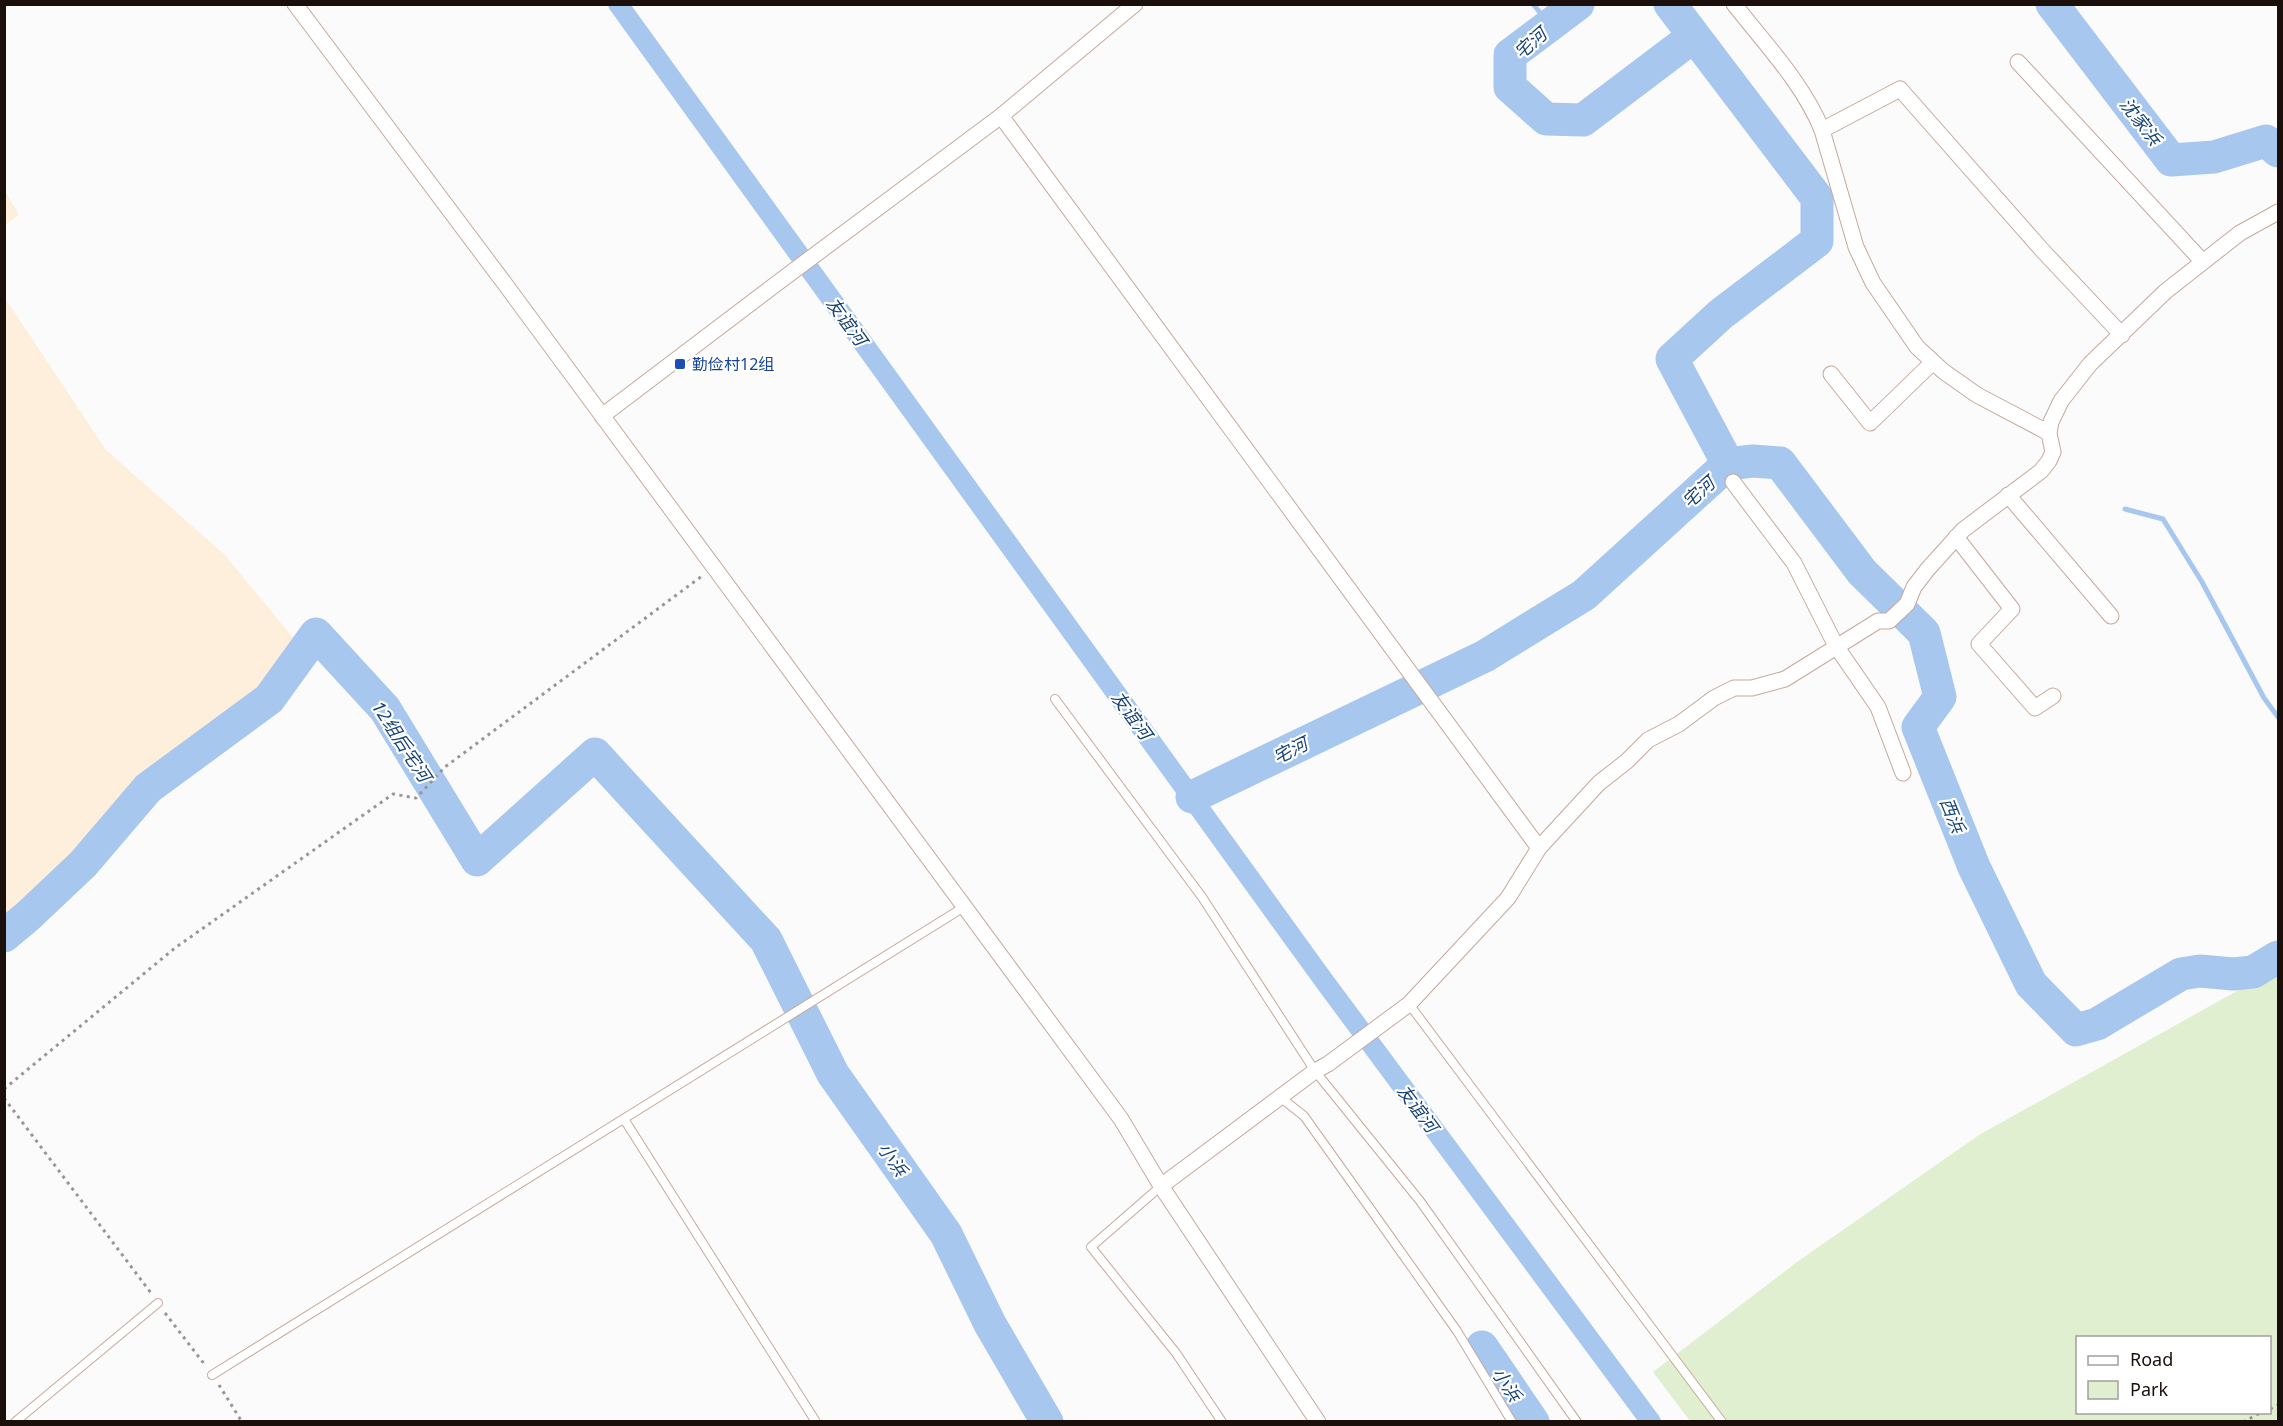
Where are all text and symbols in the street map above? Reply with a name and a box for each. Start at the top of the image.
water label: 宅河 [1509,20,1554,64]
water label: 沈家浜 [2115,92,2168,151]
water label: 友谊河 [821,292,874,352]
place label: 勤俭村12组 [692,353,774,375]
marker: 勤俭村12组 [673,357,687,371]
water label: 宅河 [1677,469,1722,513]
water label: 友谊河 [1106,686,1159,746]
water label: 12组后宅河 [367,696,439,789]
water label: 宅河 [1269,730,1314,769]
water label: 西浜 [1935,794,1972,838]
water label: 友谊河 [1392,1079,1446,1139]
water label: 小浜 [873,1137,914,1182]
legend [2076,1336,2271,1414]
text: Road [2130,1347,2173,1371]
water label: 小浜 [1487,1362,1528,1407]
text: Park [2130,1377,2168,1401]

